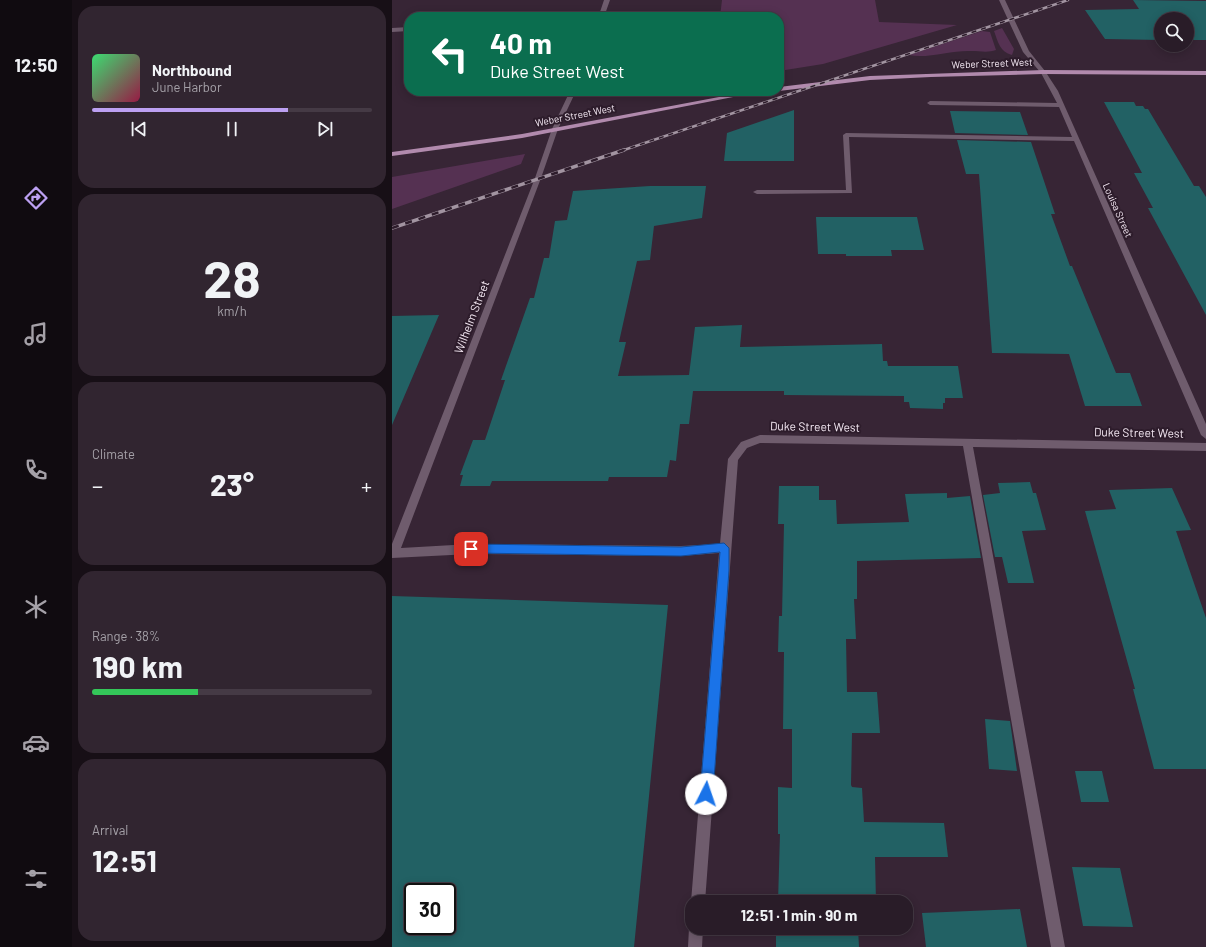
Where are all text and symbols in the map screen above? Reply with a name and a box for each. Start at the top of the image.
map controls [1154,12,1194,52]
button: search [1154,12,1194,52]
text: 40 m [490,26,552,60]
icon: left [424,28,476,80]
text: 12:50 [15,54,57,76]
street label: Weber Street West [951,56,1033,70]
text: Duke Street West [490,60,625,82]
text: Northbound [152,61,232,79]
text: June Harbor [152,79,222,95]
street label: Weber Street West [534,101,616,129]
icon: previous [128,118,150,140]
icon: pause [221,118,243,140]
icon: next [314,118,336,140]
street label: Louisa Street [1101,181,1135,239]
icon: directions [22,184,50,212]
text: 28 [203,246,261,308]
street label: Wilhelm Street [451,278,491,355]
text: km/h [217,303,247,319]
icon: music [22,320,50,348]
street label: Duke Street West [770,418,860,434]
street label: Duke Street West [1094,424,1184,440]
text: Climate [92,446,135,462]
icon: phone [22,456,50,484]
text: 23° [210,466,254,502]
text: − [92,472,103,498]
text: + [361,472,372,498]
pin [454,532,488,566]
icon: arrive [460,538,482,560]
icon: climate [22,593,50,621]
text: Range · 38% [92,628,160,644]
text: 190 km [92,648,183,684]
icon: car [22,729,50,757]
position arrow [685,773,727,815]
text: Arrival [92,822,128,838]
text: 12:51 [92,842,157,878]
icon: filters [22,865,50,893]
speed limit sign: 30 [404,883,456,935]
text: 12:51 · 1 min · 90 m [741,906,857,924]

